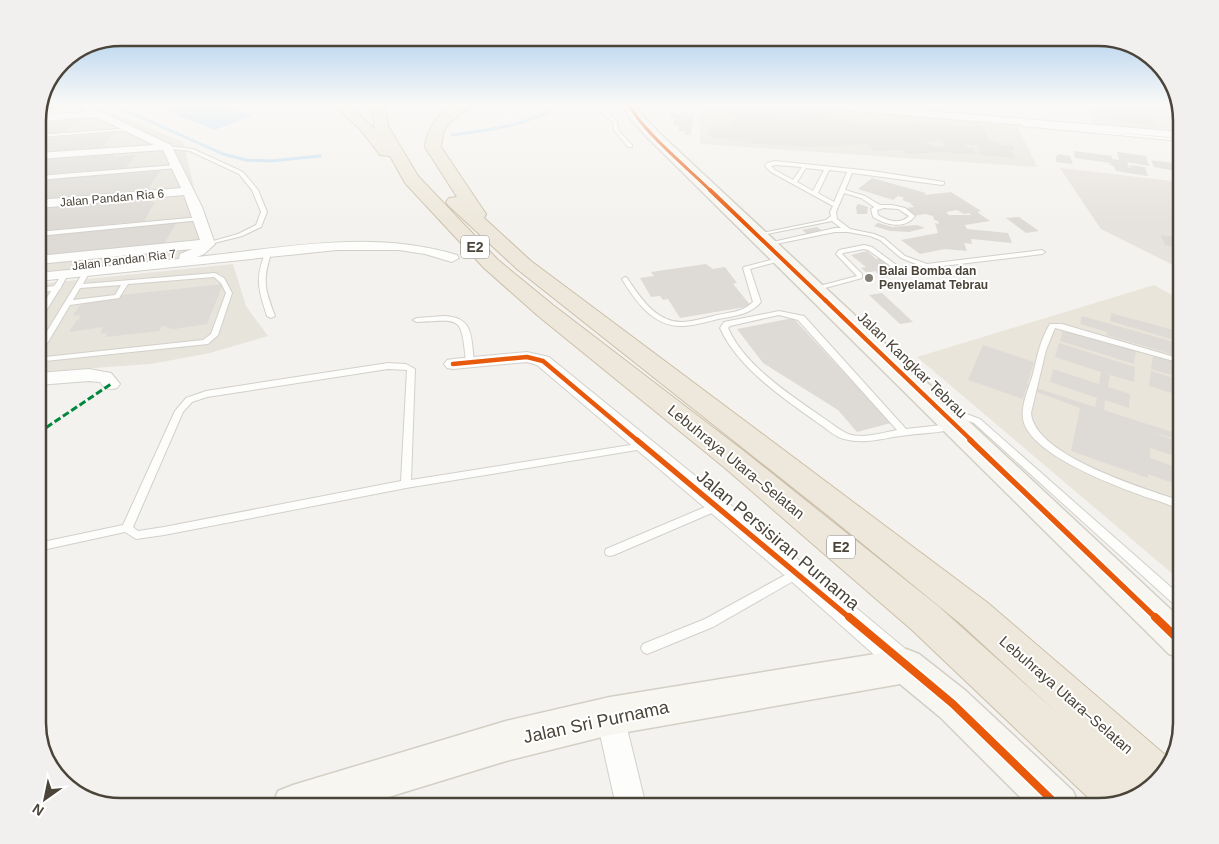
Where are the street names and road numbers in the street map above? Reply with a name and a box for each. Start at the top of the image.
street label: Jalan Pandan Ria 6 [59,186,165,210]
road number: E2 [461,236,489,258]
street label: Jalan Pandan Ria 7 [71,247,177,273]
street label: Jalan Kangkar Tebrau [854,308,971,421]
street label: Lebuhraya Utara–Selatan [665,401,808,522]
street label: Jalan Persisiran Purnama [693,466,864,615]
road number: E2 [827,536,855,558]
street label: Lebuhraya Utara–Selatan [996,632,1136,757]
street label: Jalan Sri Purnama [521,697,671,747]

